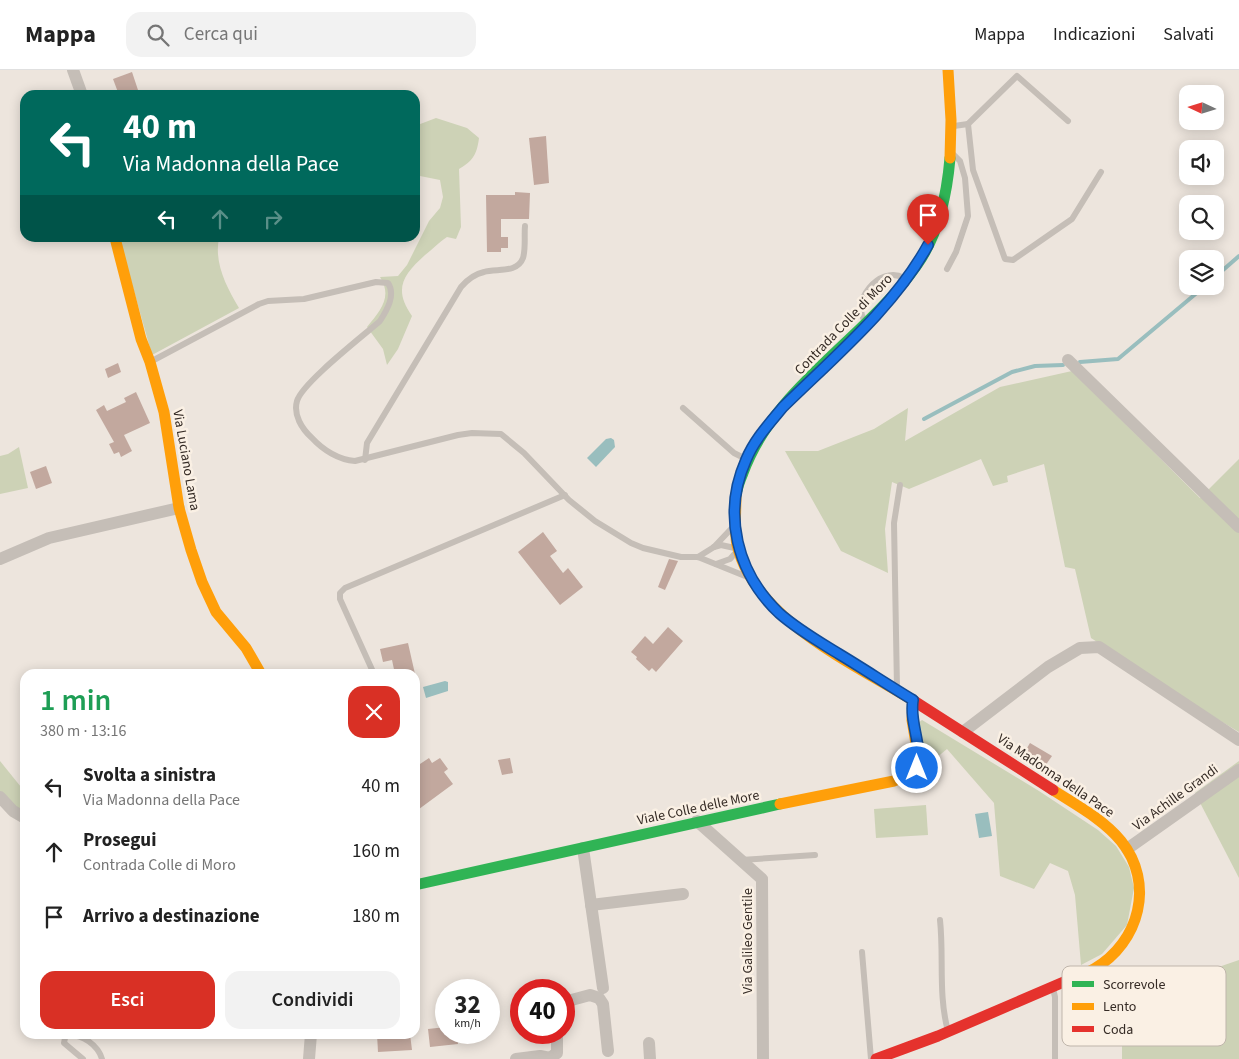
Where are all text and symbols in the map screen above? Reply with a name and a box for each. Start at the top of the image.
search box [126,12,476,57]
text: Mappa [25,17,96,52]
icon: search [144,21,172,49]
text: Cerca qui [184,21,258,48]
text: Mappa [974,22,1025,47]
text: Indicazioni [1053,22,1135,47]
text: Salvati [1163,22,1214,47]
north arrow [1179,85,1224,130]
map controls [1179,85,1224,295]
text: 40 m [123,102,197,152]
icon: left [40,110,105,175]
button: sound [1179,140,1224,185]
text: Via Madonna della Pace [123,148,339,180]
pin [907,194,949,245]
button: search [1179,195,1224,240]
icon: arrive [914,201,942,229]
icon: left [153,205,181,233]
icon: ahead [206,205,234,233]
icon: right [259,205,287,233]
button: layers [1179,250,1224,295]
street label: Contrada Colle di Moro [790,270,897,380]
street label: Via Luciano Lama [167,408,205,512]
text: 1 min [40,679,111,722]
button: close [348,686,400,738]
text: 380 m · 13:16 [40,720,127,742]
street label: Via Madonna della Pace [993,729,1118,823]
position arrow [890,741,942,793]
street label: Via Achille Grandi [1129,760,1223,836]
text: Svolta a sinistra [83,762,216,789]
icon: left [40,773,68,801]
text: 40 m [362,773,400,800]
street label: Viale Colle delle More [635,785,761,831]
text: Via Madonna della Pace [83,789,240,811]
text: Prosegui [83,827,156,854]
icon: ahead [40,838,68,866]
text: 160 m [352,838,400,865]
text: Contrada Colle di Moro [83,854,236,876]
street label: Via Galileo Gentile [738,888,758,994]
icon: arrive [40,903,68,931]
text: Arrivo a destinazione [83,903,260,930]
text: 180 m [352,903,400,930]
legend [1062,966,1226,1046]
button: Esci [40,971,215,1029]
button: Condividi [225,971,400,1029]
text: Scorrevole [1103,975,1165,995]
speed limit sign: 40 [510,979,575,1044]
text: 32 [454,987,481,1023]
text: Lento [1103,997,1136,1017]
text: km/h [454,1015,481,1032]
text: Coda [1103,1020,1133,1040]

